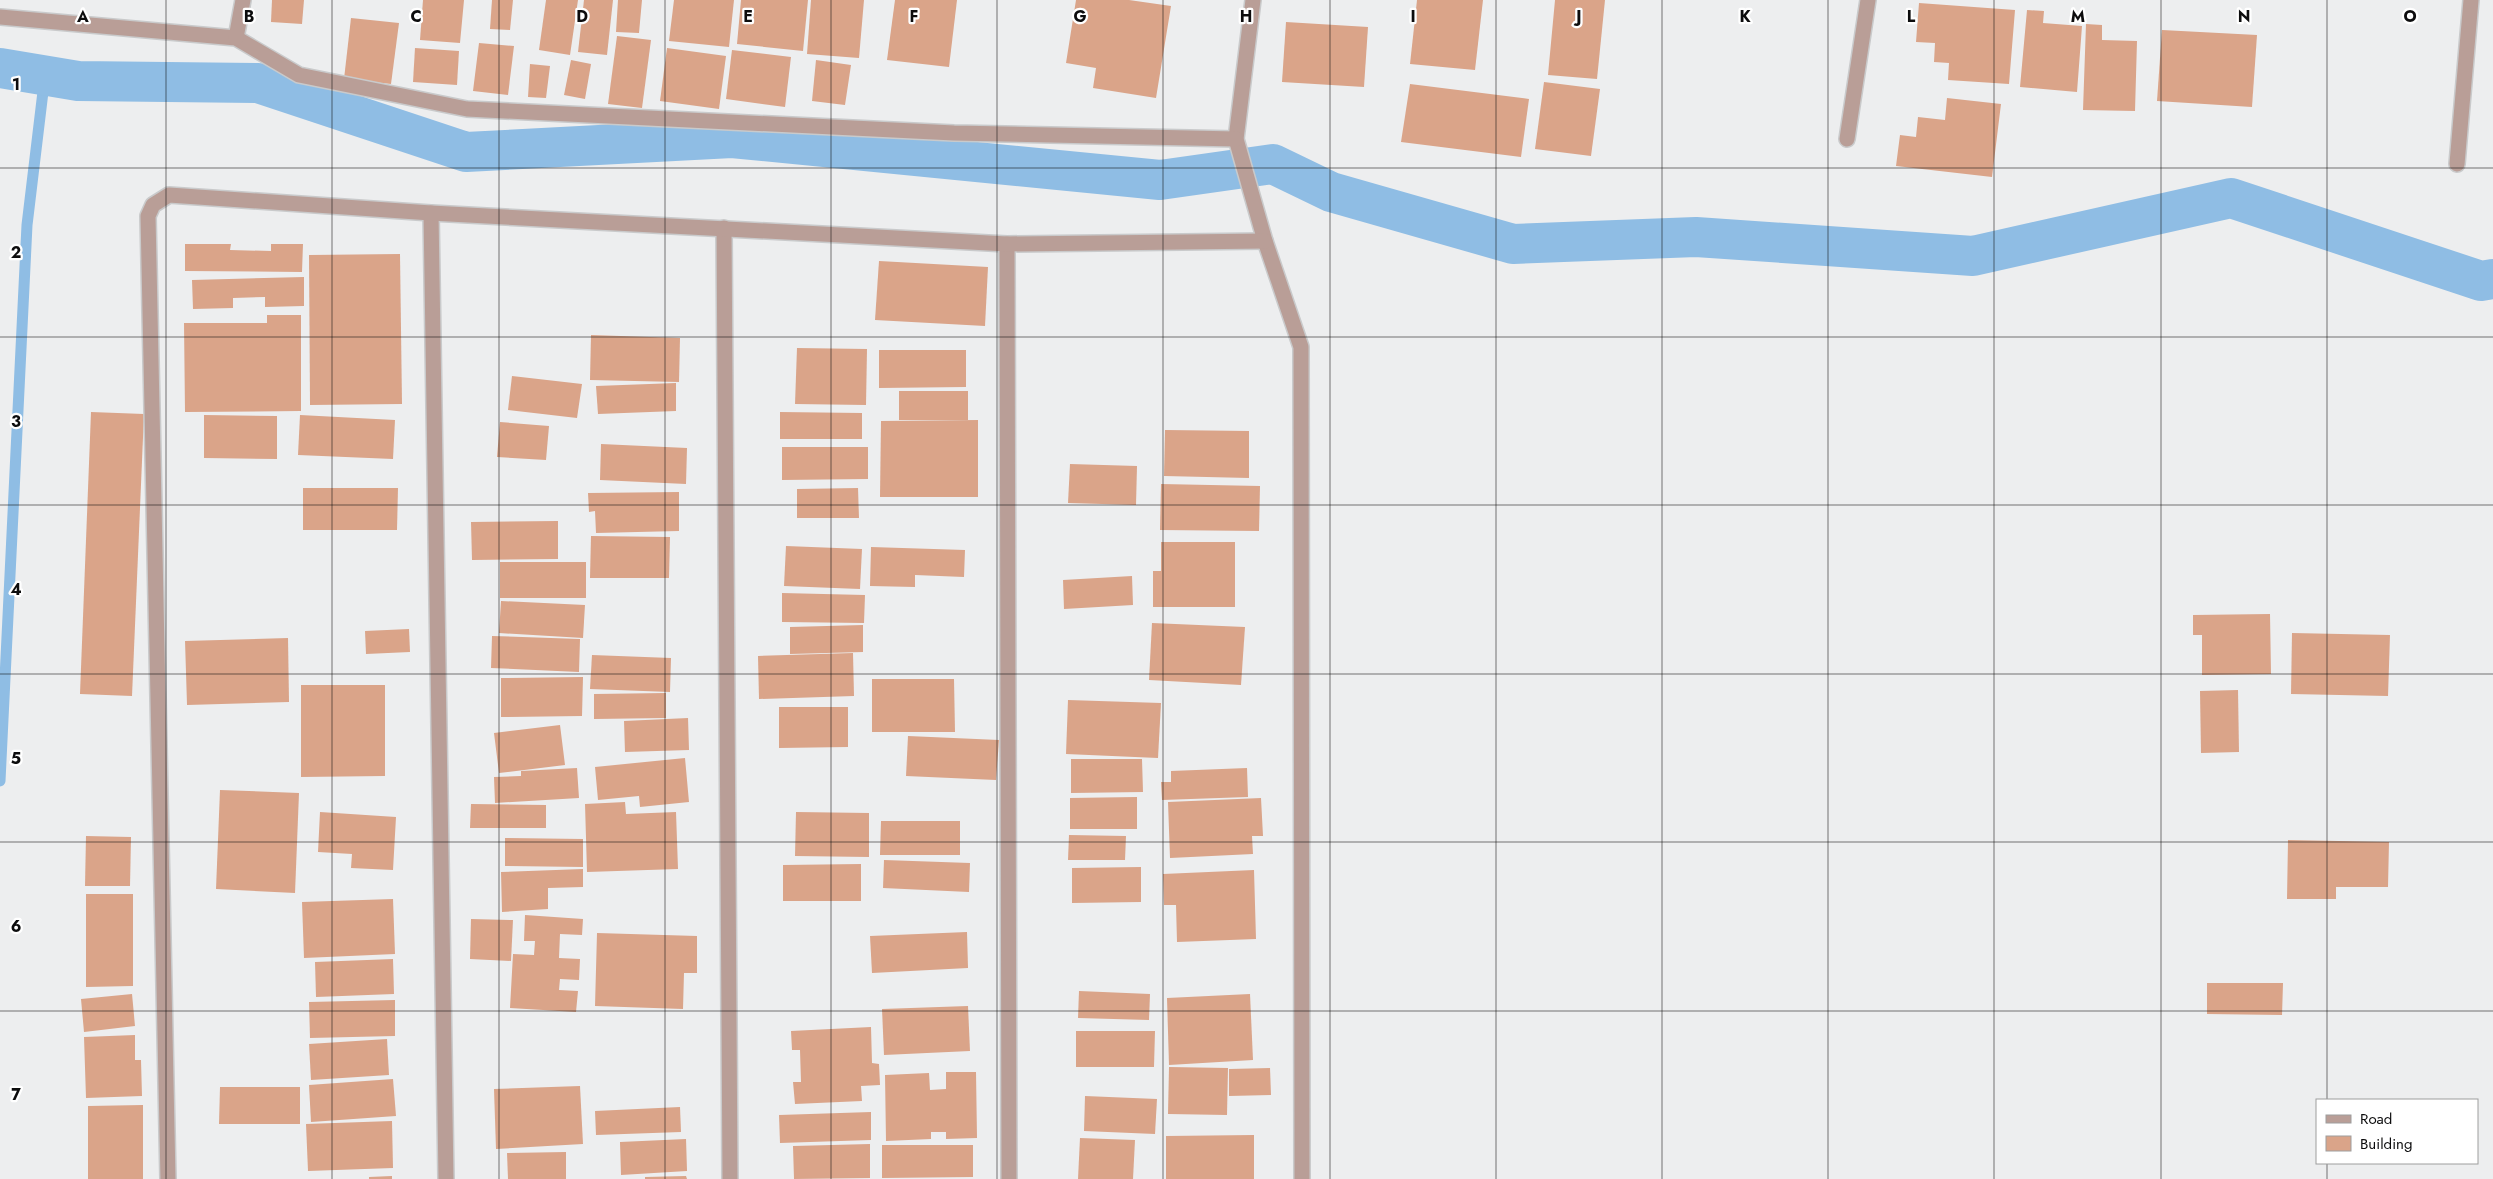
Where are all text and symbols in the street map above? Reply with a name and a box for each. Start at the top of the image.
text: A [76,5,89,28]
text: B [244,5,254,28]
text: C [410,5,422,28]
text: D [576,5,588,28]
text: E [743,5,753,28]
text: F [910,5,918,28]
text: G [1073,5,1087,28]
text: H [1240,5,1252,28]
text: I [1410,5,1416,28]
text: J [1573,5,1582,28]
text: K [1739,5,1751,28]
text: L [1907,5,1916,28]
text: M [2071,5,2085,28]
text: N [2238,5,2250,28]
text: O [2403,5,2417,28]
text: 1 [12,73,20,96]
text: 2 [11,241,21,264]
text: 3 [11,410,21,433]
text: 4 [10,578,22,601]
text: 5 [11,747,21,770]
text: 6 [11,915,21,938]
text: 7 [11,1083,21,1106]
legend [2316,1099,2478,1164]
text: Road [2360,1108,2392,1130]
text: Building [2360,1133,2412,1155]

